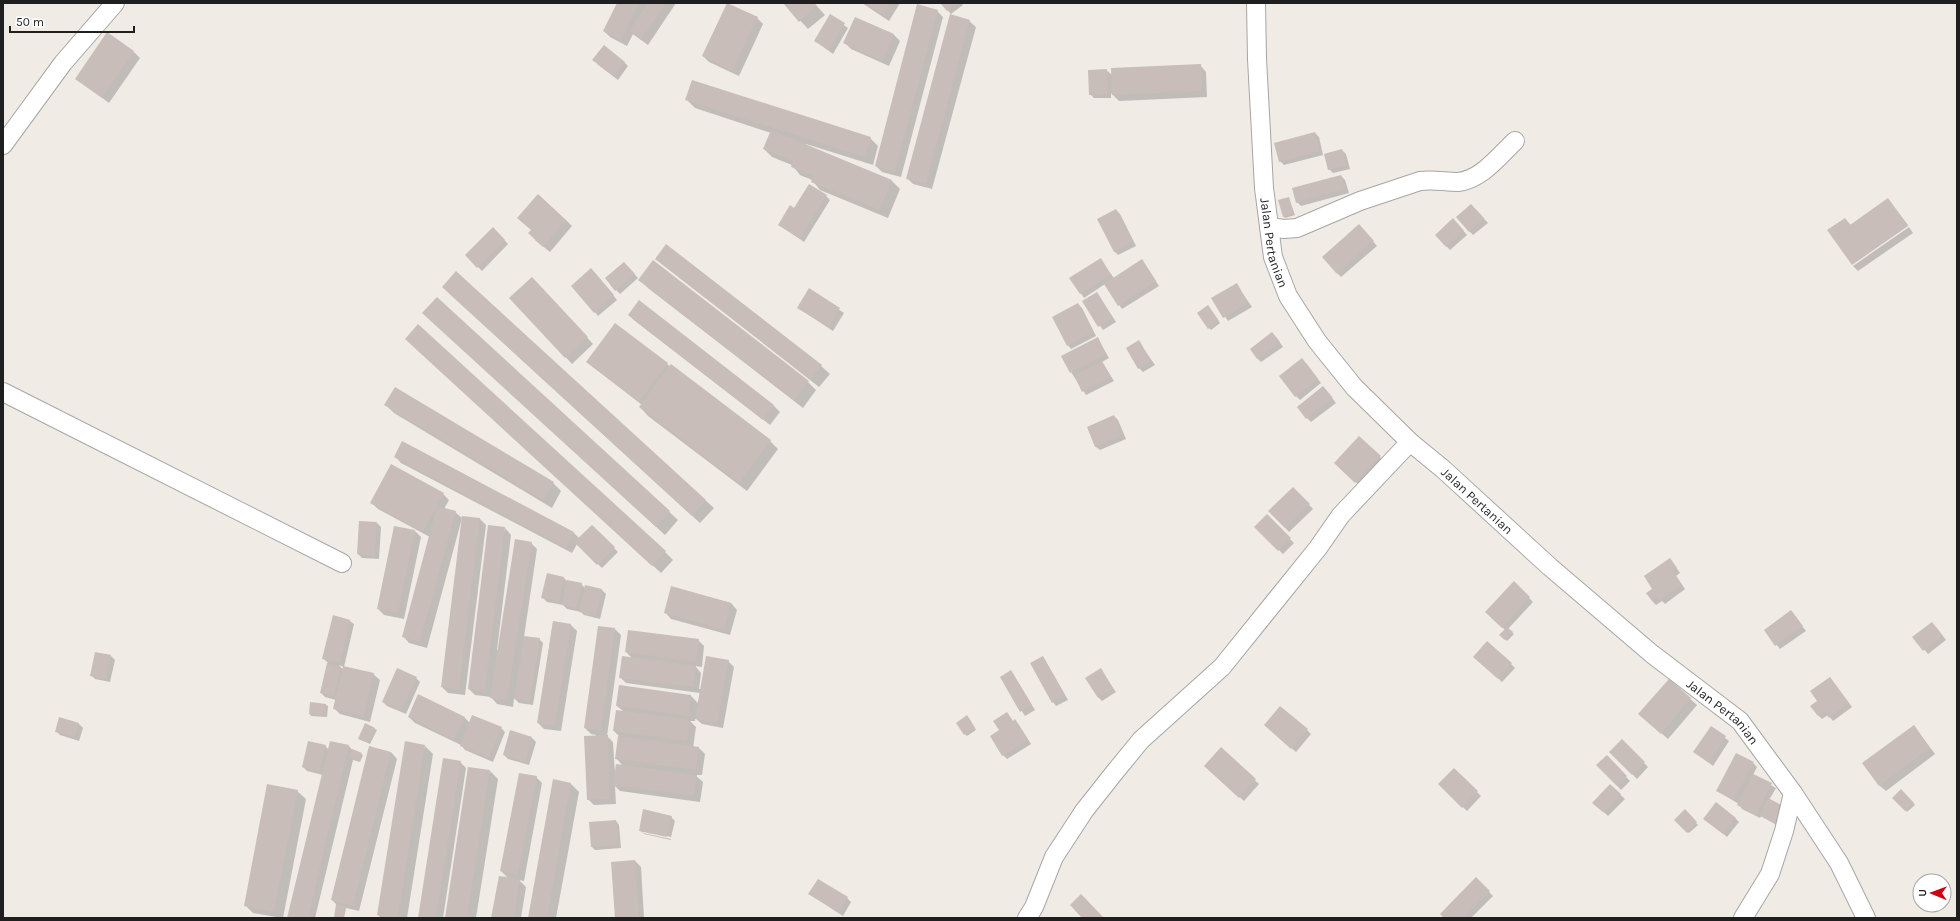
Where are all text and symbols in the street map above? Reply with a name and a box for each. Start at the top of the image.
scale bar [10,8,134,34]
text: 50 m [16,15,44,29]
street label: Jalan Pertanian [1258,197,1291,290]
street label: Jalan Pertanian [1439,464,1516,537]
street label: Jalan Pertanian [1684,676,1762,747]
north arrow [1912,873,1952,913]
text: U [1916,889,1929,897]

